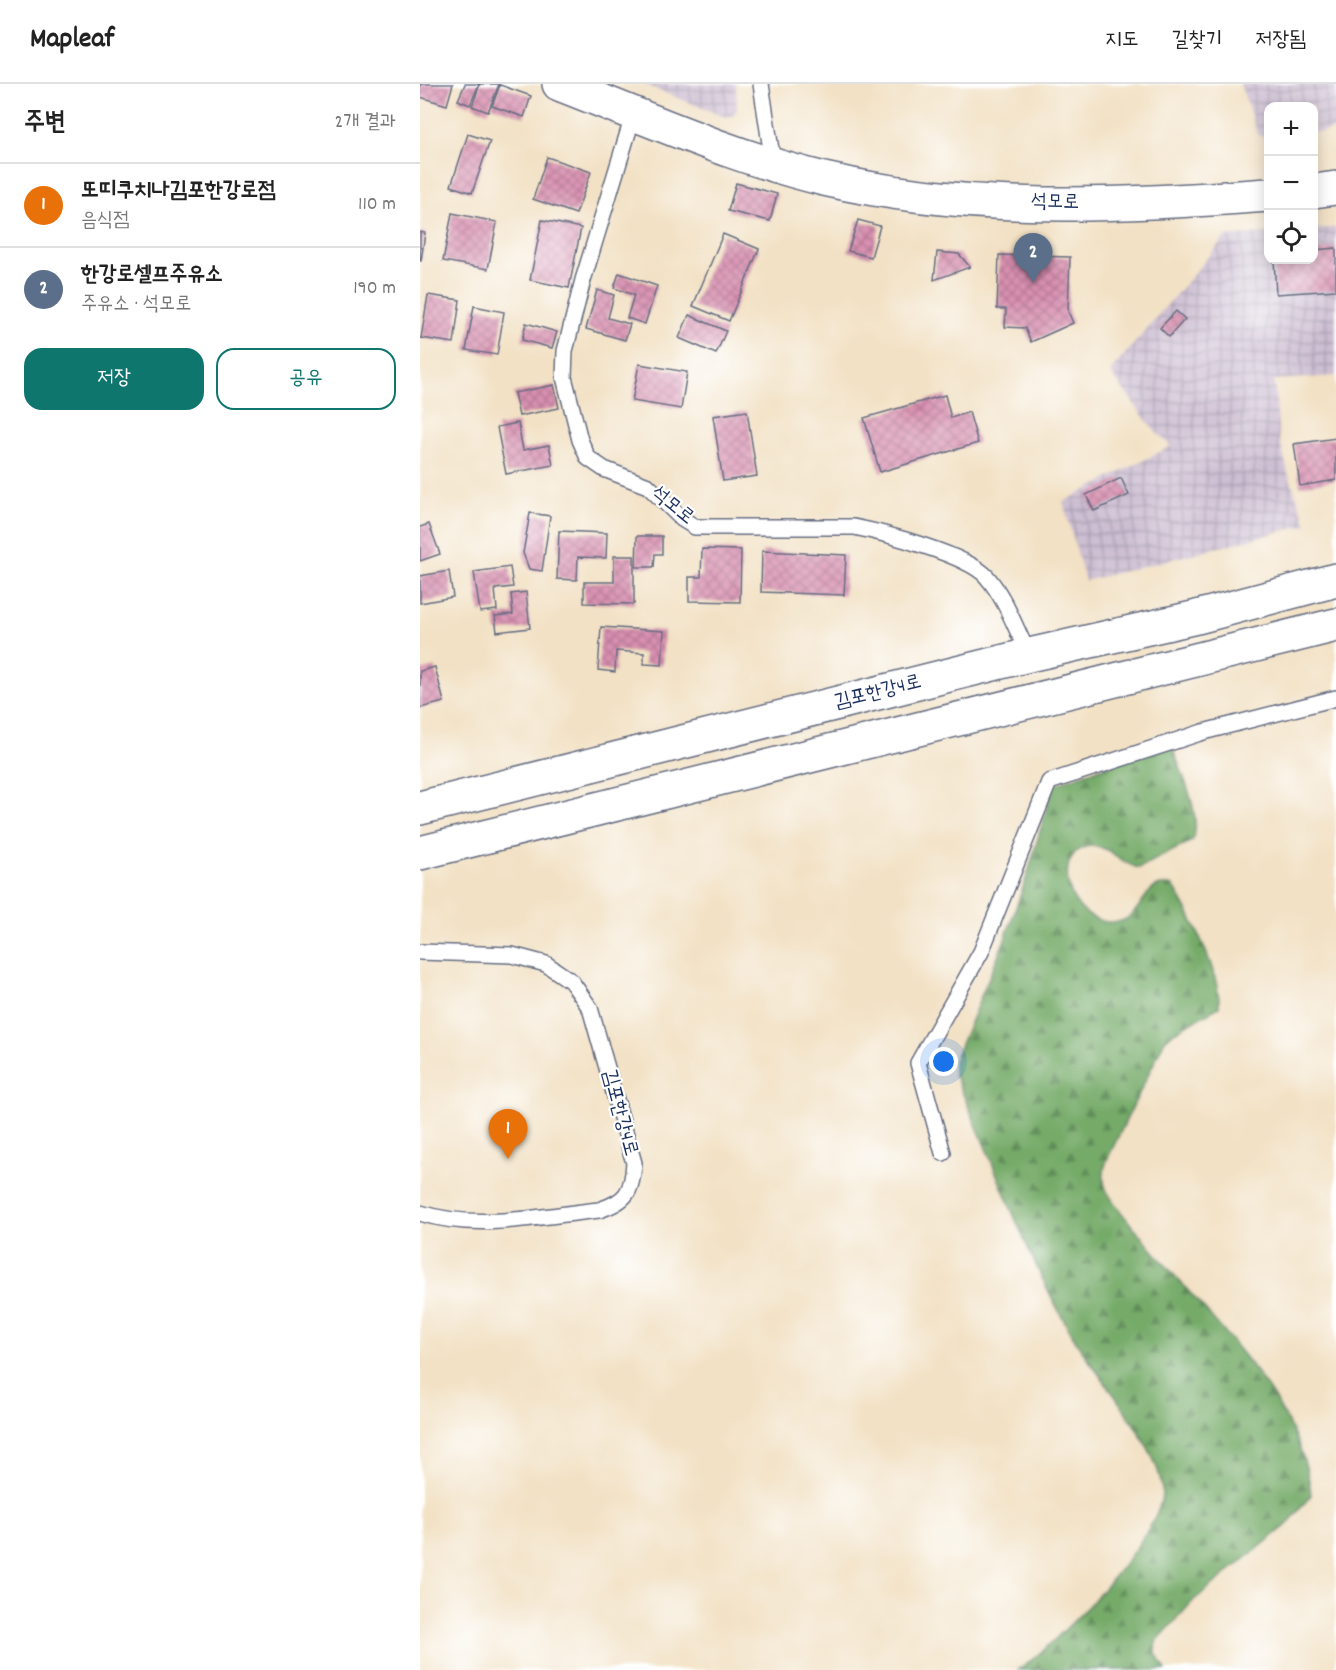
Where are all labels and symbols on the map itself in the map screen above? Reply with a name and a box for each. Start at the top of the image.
street label: 석모로 [1031,189,1079,217]
pin: 2 [1014,234,1052,283]
street label: 석모로 [644,480,700,532]
street label: 김포한강4로 [832,669,924,717]
your location [929,1047,958,1076]
street label: 김포한강4로 [594,1066,644,1160]
pin: 1 [488,1110,527,1159]

